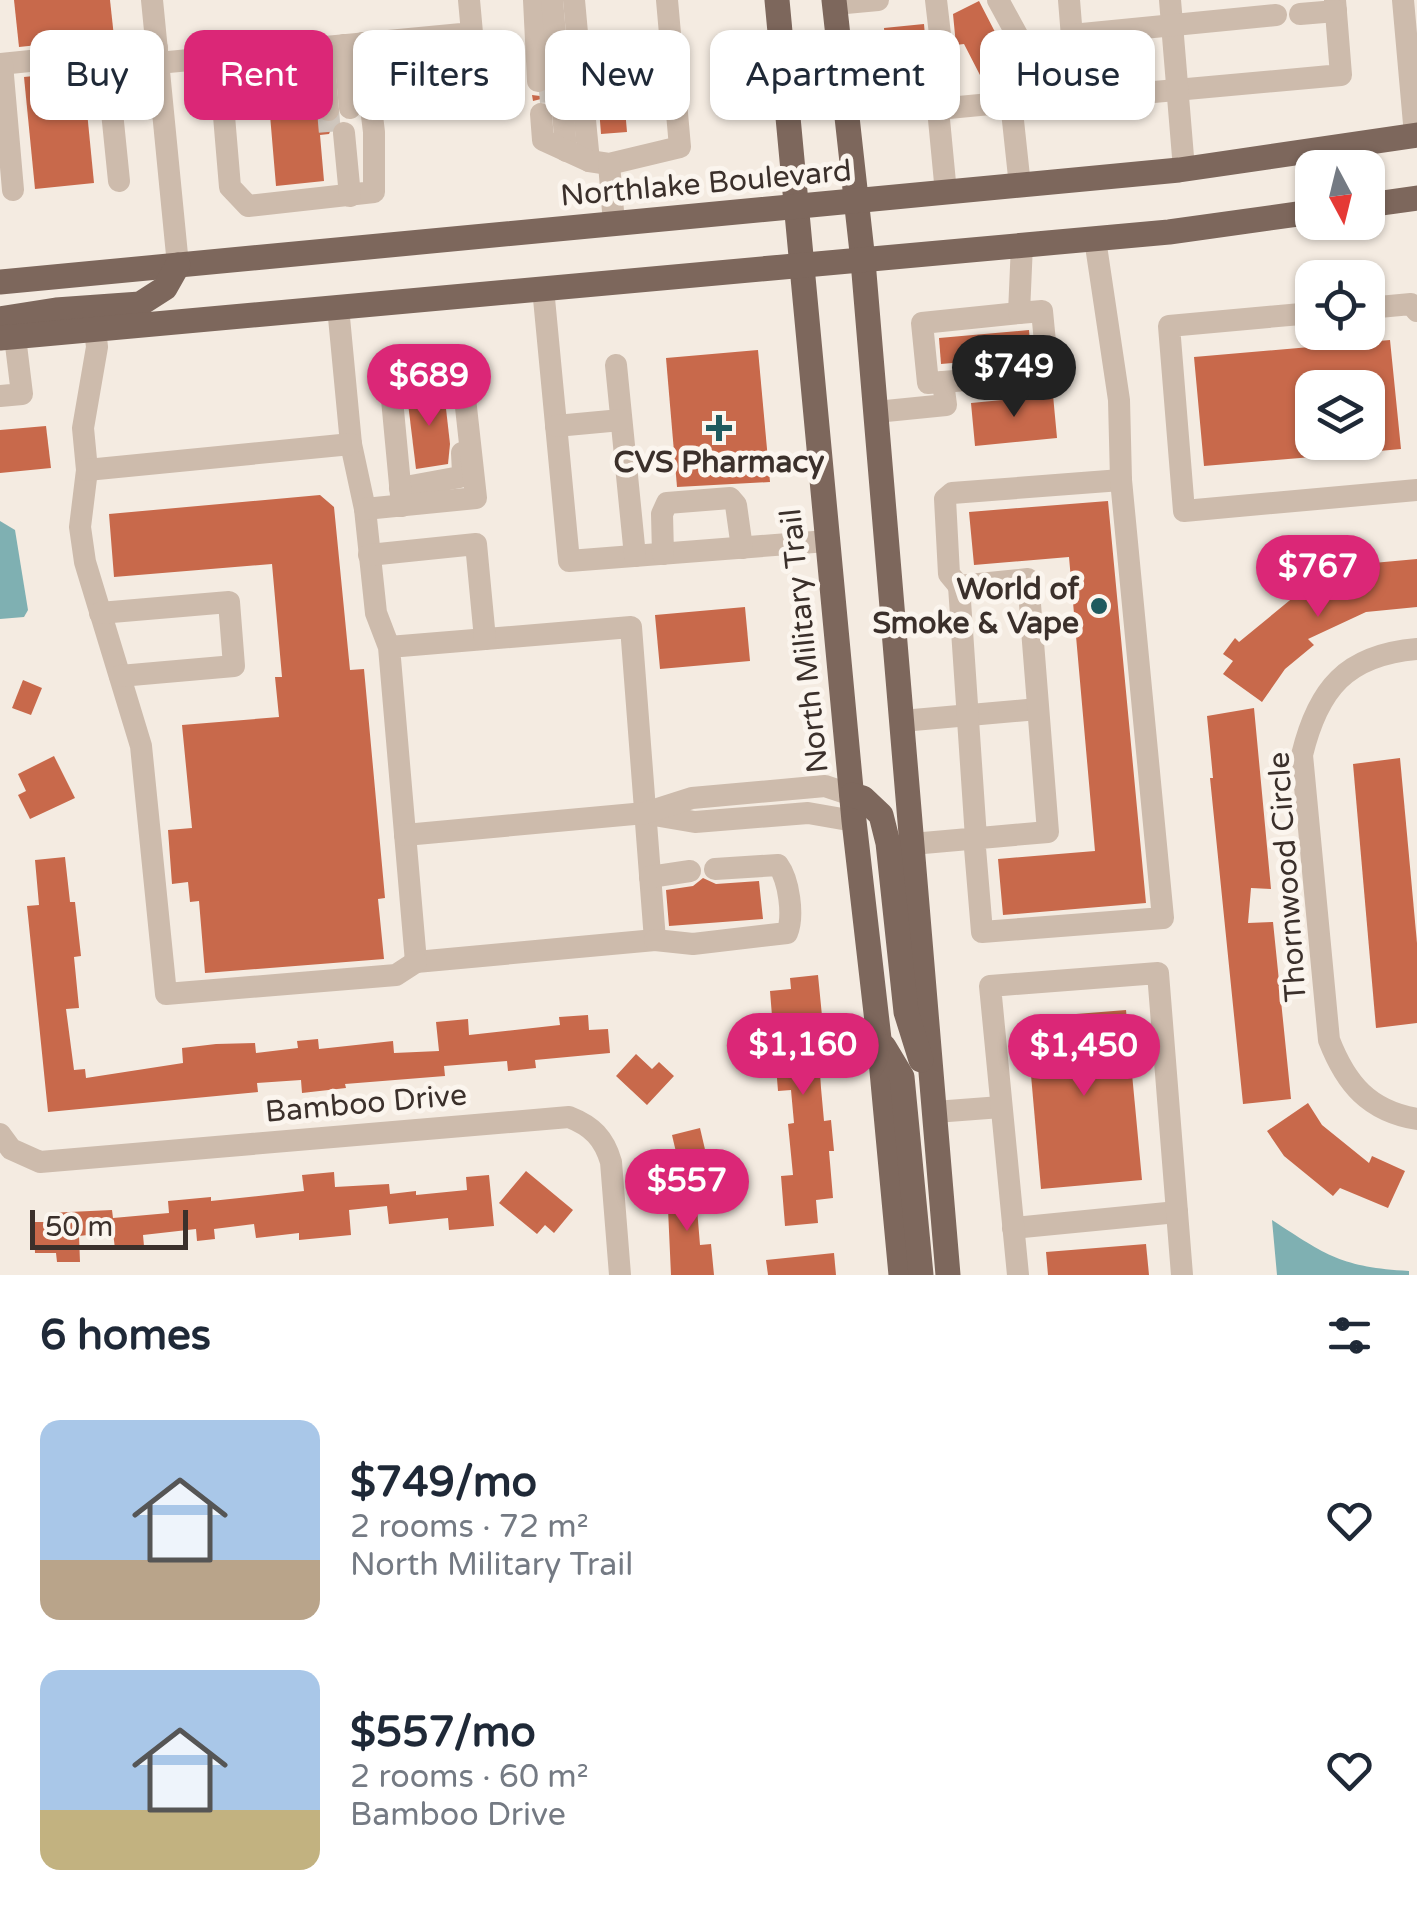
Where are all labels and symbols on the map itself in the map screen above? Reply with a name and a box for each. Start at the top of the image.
north arrow [1295,150,1385,240]
street label: Northlake Boulevard [559,152,853,215]
pin: $749 [955,335,1073,420]
pin: $689 [370,344,488,429]
marker: CVS Pharmacy [708,417,730,439]
place label: CVS Pharmacy [614,444,824,481]
street label: North Military Trail [772,507,837,775]
pin: $767 [1259,535,1377,620]
place label: World of Smoke & Vape [872,571,1080,642]
marker: World of Smoke & Vape [1088,595,1110,617]
street label: Thornwood Circle [1260,751,1315,1003]
pin: $1,160 [722,1013,884,1098]
pin: $1,450 [1003,1014,1165,1099]
street label: Bamboo Drive [264,1076,468,1131]
pin: $557 [628,1149,746,1234]
scale bar [30,1205,188,1250]

